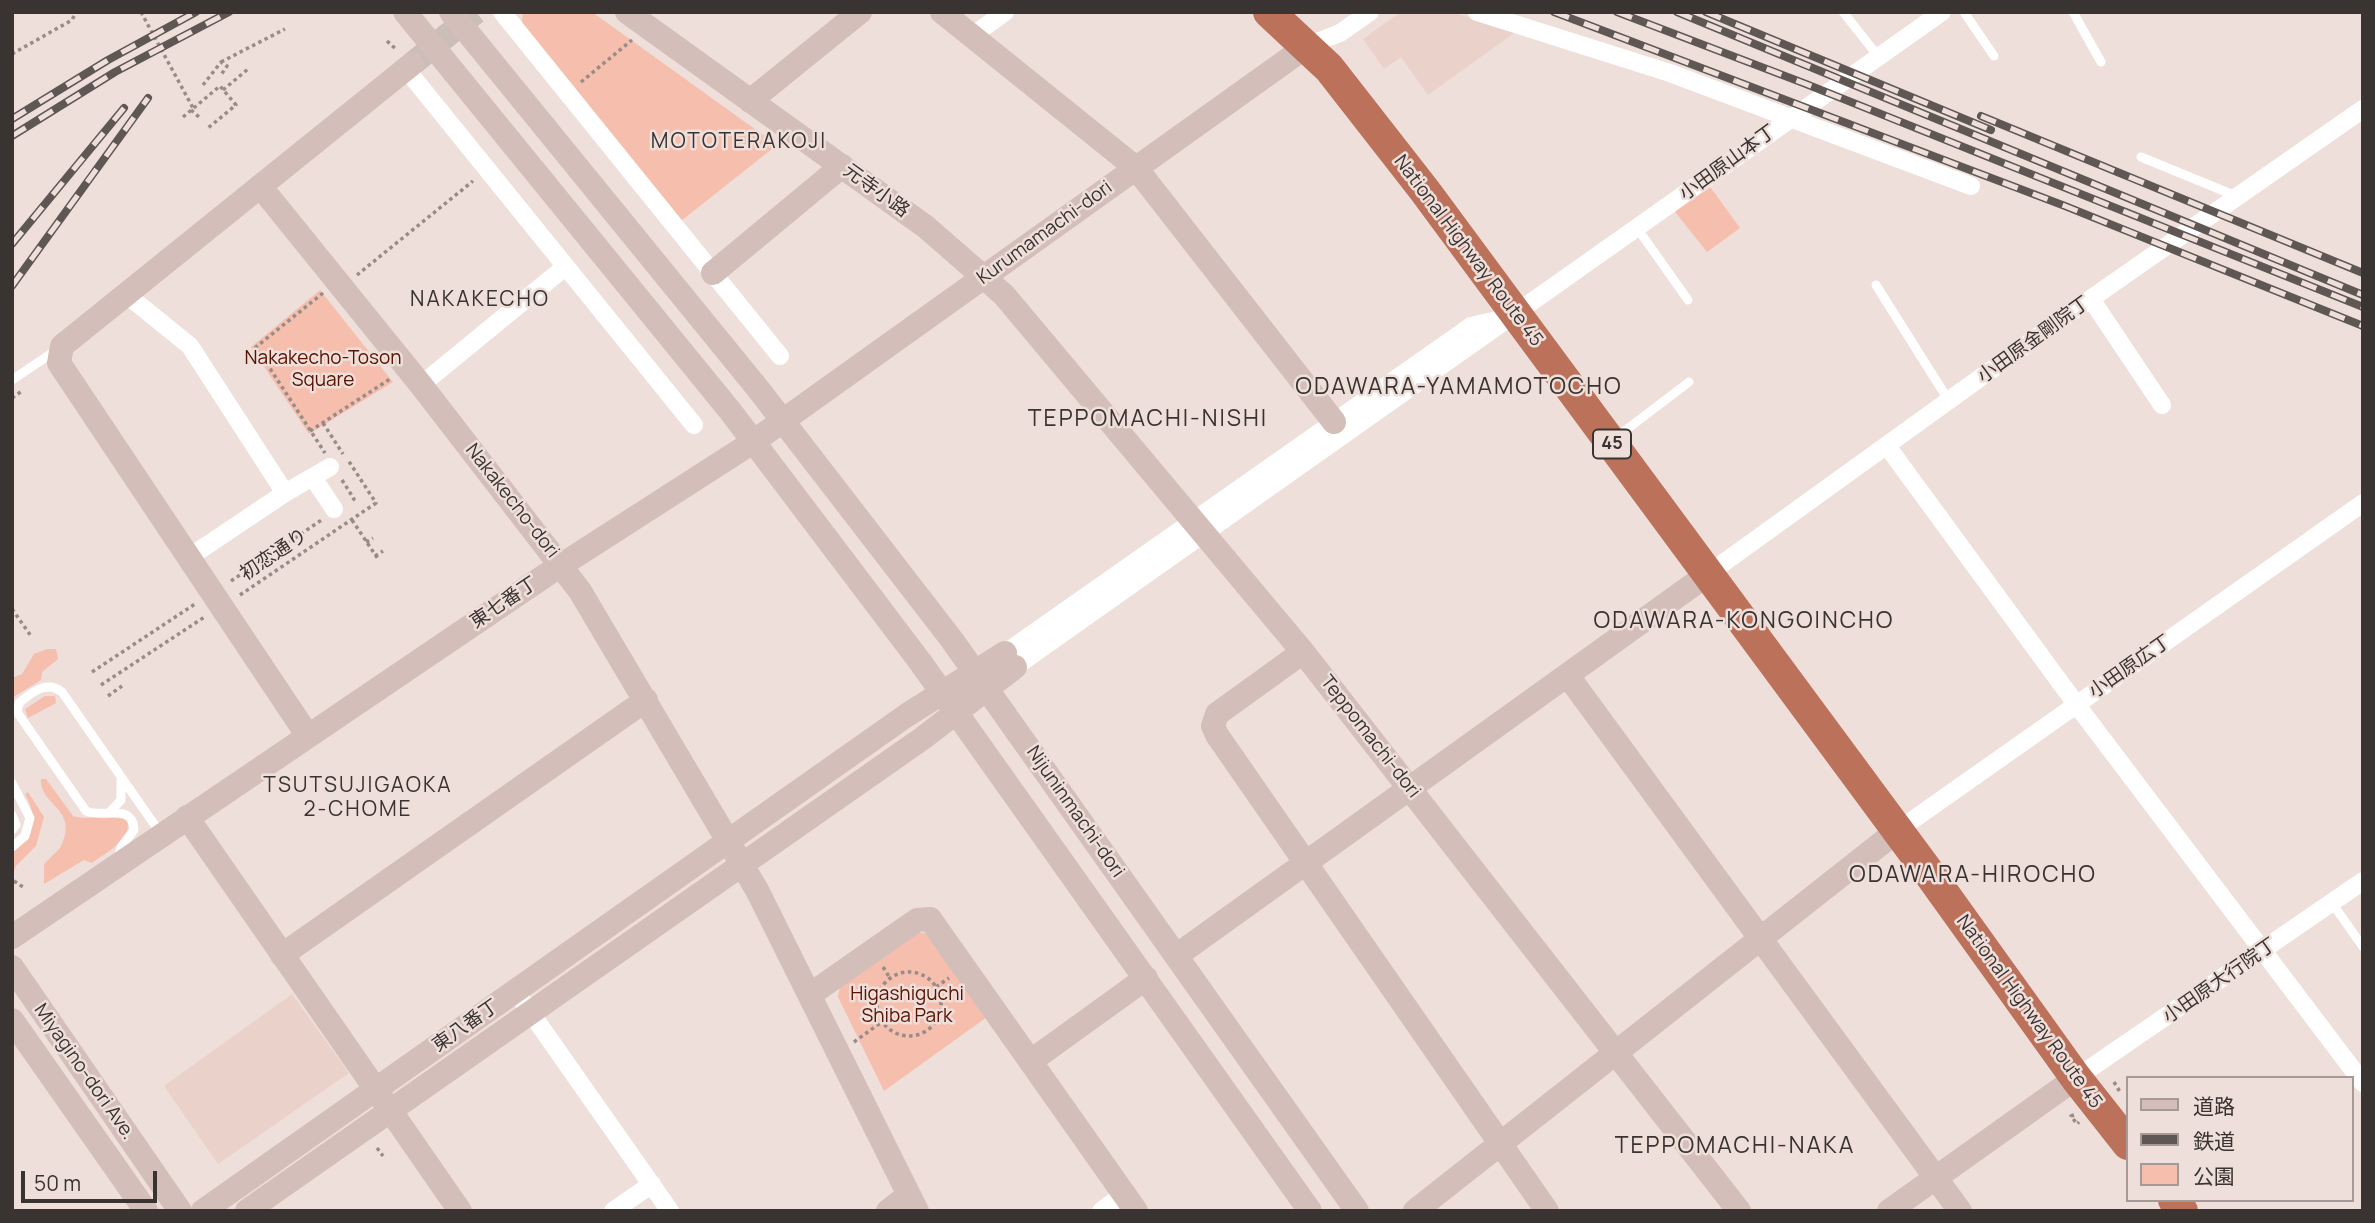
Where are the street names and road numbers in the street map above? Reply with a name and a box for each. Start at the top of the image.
street label: 小田原山本丁 [1675,120,1781,206]
street label: National Highway Route 45 [1389,151,1547,351]
street label: 元寺小路 [839,159,913,223]
street label: Kurumamachi-dori [973,176,1117,290]
street label: 小田原金剛院丁 [1973,292,2095,388]
road number: 45 [1593,430,1631,458]
street label: Nakakecho-dori [460,439,564,563]
street label: 初恋通り [236,524,312,586]
street label: 東七番丁 [466,572,542,634]
street label: 小田原広丁 [2085,630,2175,704]
street label: Teppomachi-dori [1315,671,1425,803]
street label: Nijuninmachi-dori [1021,742,1129,882]
street label: National Highway Route 45 [1951,911,2107,1113]
street label: 小田原大行院丁 [2159,934,2281,1028]
street label: 東八番丁 [428,995,504,1057]
street label: Miyagino-dori Ave. [29,1000,139,1144]

